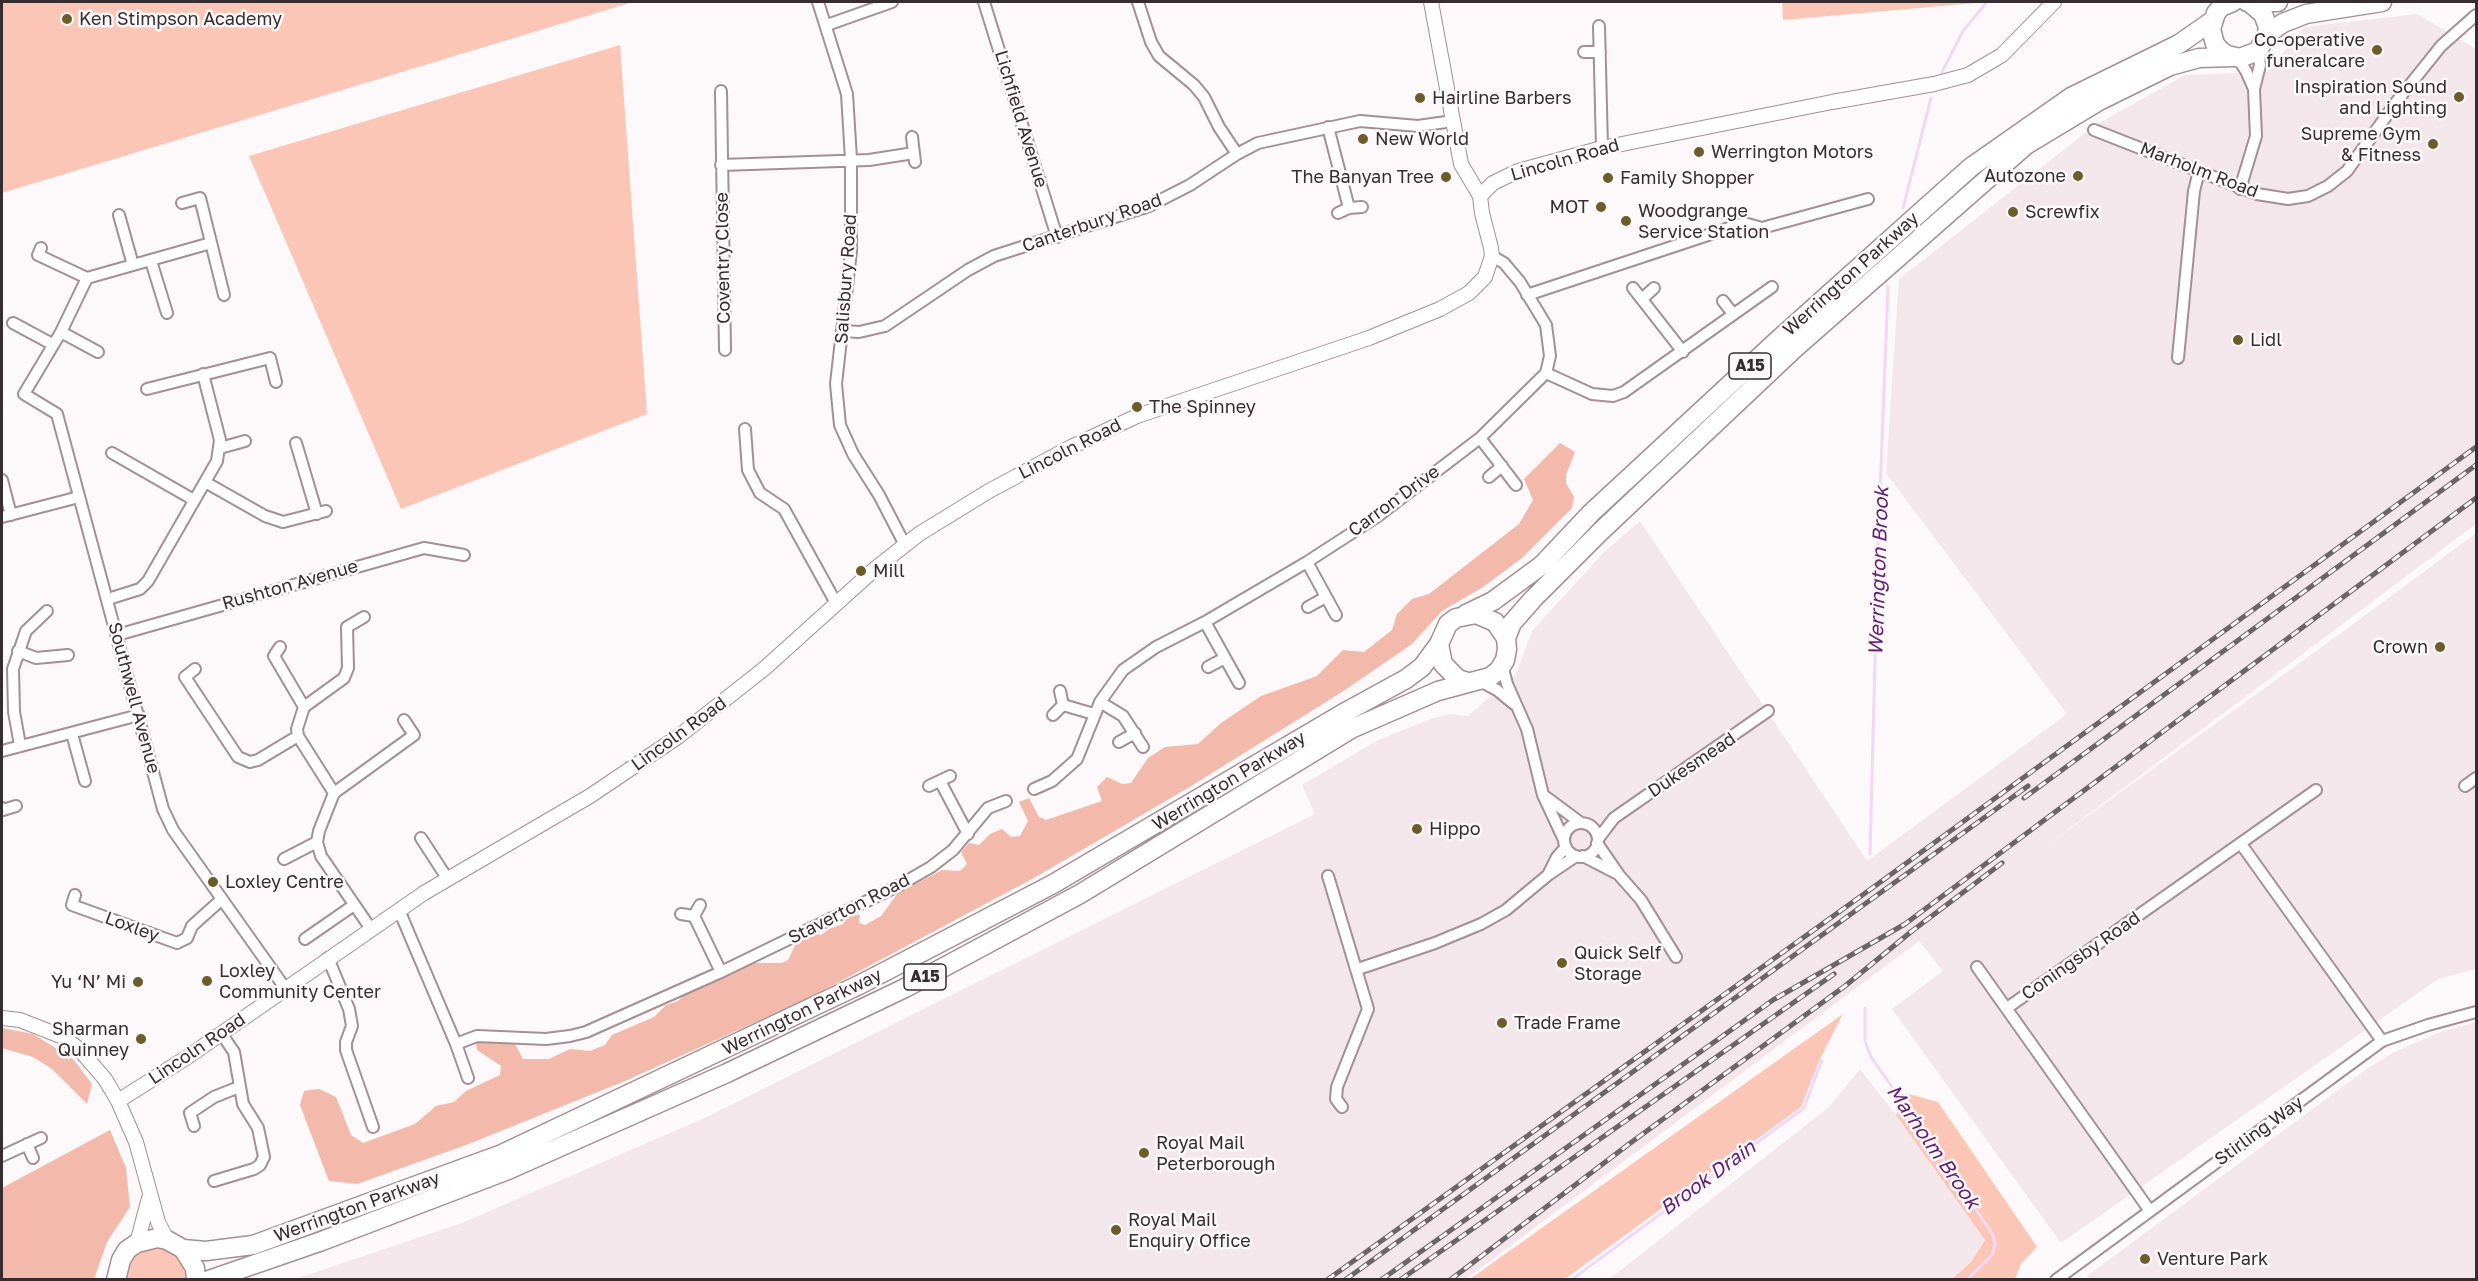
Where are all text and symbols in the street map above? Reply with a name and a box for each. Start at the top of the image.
place label: Ken Stimpson Academy [79,8,282,30]
marker: Ken Stimpson Academy [60,12,74,26]
place label: Co-operative funeralcare [2254,29,2365,72]
marker: Co-operative funeralcare [2370,43,2384,57]
street label: Lichfield Avenue [990,48,1052,190]
place label: Inspiration Sound and Lighting [2294,76,2447,118]
place label: Hairline Barbers [1432,87,1572,109]
marker: Inspiration Sound and Lighting [2452,90,2466,104]
marker: Hairline Barbers [1413,91,1427,105]
place label: Supreme Gym & Fitness [2301,123,2421,166]
place label: New World [1375,128,1469,150]
marker: New World [1356,132,1370,146]
street label: Lincoln Road [1508,134,1622,186]
marker: Supreme Gym & Fitness [2426,137,2440,151]
street label: Marholm Road [2137,138,2261,202]
place label: Werrington Motors [1711,141,1873,163]
marker: Werrington Motors [1692,145,1706,159]
place label: Autozone [1984,165,2066,187]
place label: The Banyan Tree [1291,166,1434,188]
place label: Family Shopper [1620,167,1754,189]
marker: Autozone [2071,169,2085,183]
marker: The Banyan Tree [1439,170,1453,184]
marker: Family Shopper [1601,171,1615,185]
street label: Canterbury Road [1019,189,1165,257]
street label: Coventry Close [711,192,735,324]
place label: MOT [1549,196,1589,218]
marker: MOT [1594,200,1608,214]
place label: Woodgrange Service Station [1638,200,1769,242]
place label: Screwfix [2025,201,2100,223]
marker: Screwfix [2006,205,2020,219]
street label: Werrington Parkway [1779,207,1923,341]
street label: Salisbury Road [831,213,861,345]
marker: Woodgrange Service Station [1619,214,1633,228]
place label: Lidl [2250,329,2282,351]
marker: Lidl [2231,333,2245,347]
road number: A15 [1729,353,1771,379]
place label: The Spinney [1149,396,1256,418]
marker: The Spinney [1130,400,1144,414]
street label: Lincoln Road [1015,414,1125,484]
street label: Carron Drive [1344,461,1444,541]
water label: Werrington Brook [1864,486,1894,656]
street label: Rushton Avenue [220,555,360,615]
place label: Mill [873,560,905,582]
marker: Mill [854,564,868,578]
street label: Southwell Avenue [103,620,165,776]
place label: Crown [2373,636,2428,658]
marker: Crown [2433,640,2447,654]
street label: Lincoln Road [627,692,731,776]
street label: Werrington Parkway [1149,727,1309,835]
street label: Dukesmead [1644,728,1740,802]
place label: Hippo [1429,818,1480,840]
marker: Hippo [1410,822,1424,836]
street label: Staverton Road [785,869,913,949]
place label: Loxley Centre [225,871,344,893]
marker: Loxley Centre [206,875,220,889]
street label: Loxley [102,907,162,947]
street label: Coningsby Road [2017,907,2145,1005]
place label: Quick Self Storage [1574,942,1661,984]
marker: Quick Self Storage [1555,956,1569,970]
place label: Loxley Community Center [219,960,381,1002]
street label: Werrington Parkway [719,964,885,1060]
road number: A15 [904,964,946,990]
place label: Yu ‘N’ Mi [51,971,126,993]
marker: Loxley Community Center [200,974,214,988]
marker: Yu ‘N’ Mi [131,975,145,989]
street label: Lincoln Road [144,1009,250,1089]
place label: Trade Frame [1514,1012,1621,1034]
marker: Trade Frame [1495,1016,1509,1030]
place label: Sharman Quinney [52,1018,129,1060]
marker: Sharman Quinney [134,1032,148,1046]
water label: Marholm Brook [1881,1080,1985,1214]
street label: Stirling Way [2211,1092,2307,1170]
place label: Royal Mail Peterborough [1156,1132,1275,1174]
water label: Brook Drain [1656,1135,1760,1221]
marker: Royal Mail Peterborough [1137,1146,1151,1160]
street label: Werrington Parkway [271,1167,443,1247]
place label: Royal Mail Enquiry Office [1128,1209,1251,1252]
marker: Royal Mail Enquiry Office [1109,1223,1123,1237]
place label: Venture Park [2157,1248,2268,1270]
marker: Venture Park [2138,1252,2152,1266]

